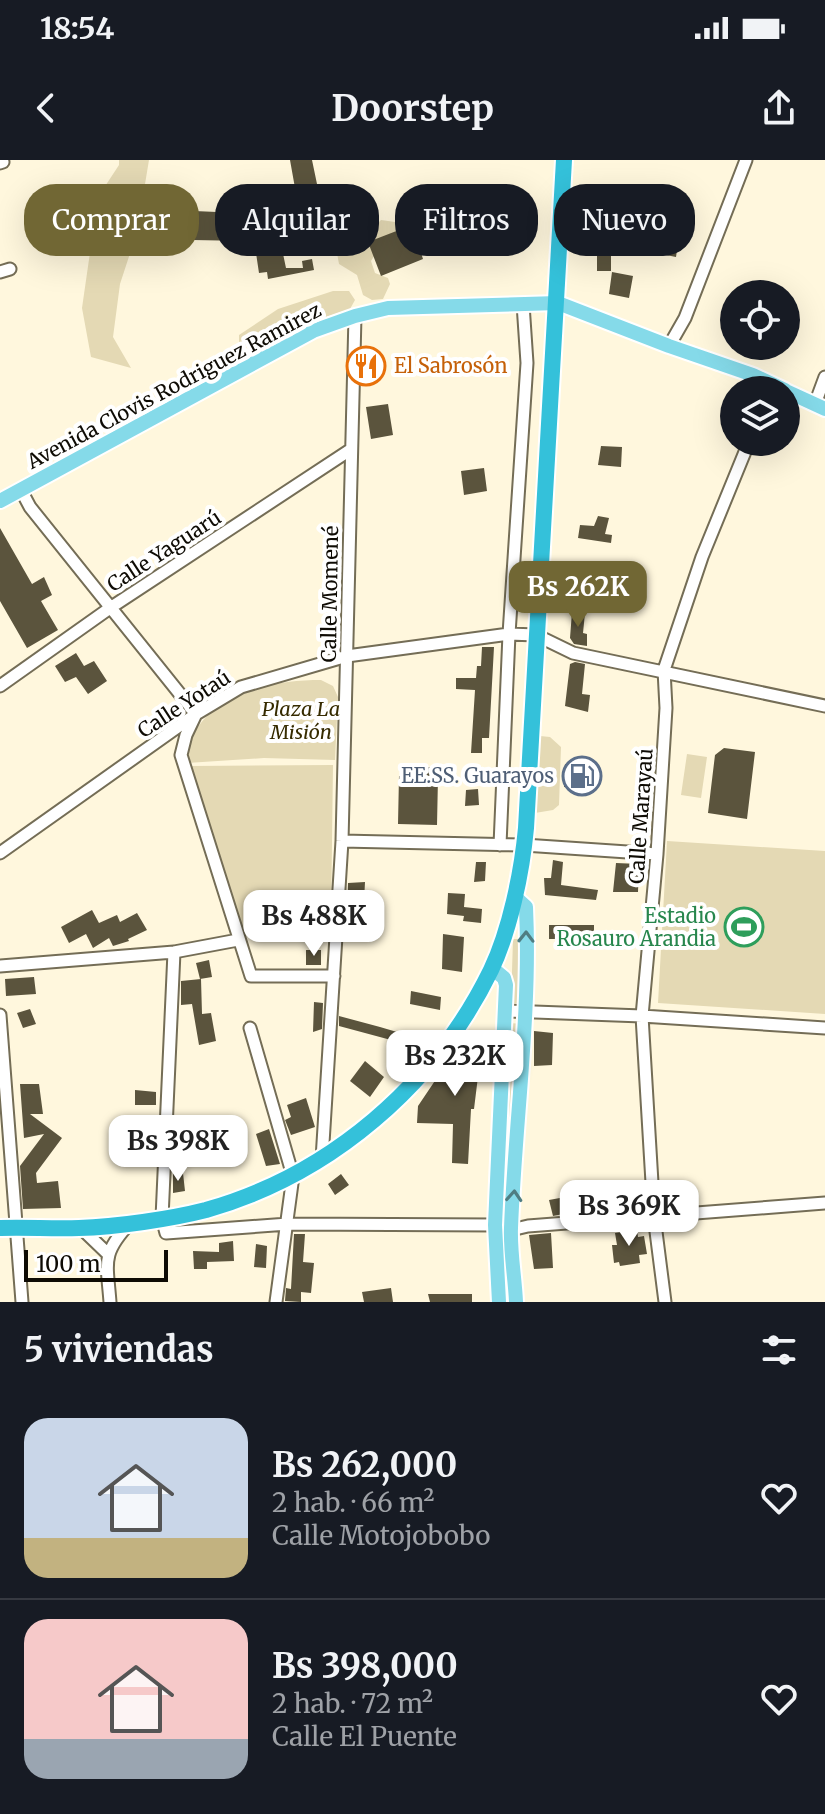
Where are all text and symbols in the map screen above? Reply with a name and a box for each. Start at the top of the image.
text: 18:54 [40,9,114,47]
icon: back [24,86,68,130]
text: Doorstep [331,86,494,131]
icon: share [757,86,801,130]
chip: Comprar [24,184,199,256]
chip: Alquilar [215,184,379,256]
chip: Filtros [395,184,538,256]
chip: Nuevo [554,184,695,256]
map controls [720,280,800,456]
button: locate [720,280,800,360]
street label: Avenida Clovis Rodriguez Ramirez [21,297,325,474]
restaurant icon: El Sabrosón [345,345,387,387]
place label: El Sabrosón [394,353,507,378]
button: layers [720,376,800,456]
street label: Calle Yaguarú [102,504,225,597]
street label: Calle Momené [316,525,343,663]
pin: Bs 262K [504,561,652,629]
text: Bs 262K [527,570,629,603]
street label: Calle Yotaú [133,664,235,743]
park label: Plaza La Misión [262,696,340,744]
street label: Calle Marayaú [623,747,658,885]
fuel station icon: EE.SS. Guarayos [561,755,603,797]
place label: EE.SS. Guarayos [401,763,554,788]
pin: Bs 488K [240,890,388,958]
text: Bs 488K [261,899,367,932]
place label: Estadio Rosauro Arandia [556,903,716,951]
sports icon: Estadio Rosauro Arandia [723,906,765,948]
one-way arrow [518,930,535,943]
pin: Bs 232K [381,1030,529,1098]
text: Bs 232K [404,1039,506,1072]
pin: Bs 398K [104,1115,252,1183]
text: Bs 398K [127,1124,229,1157]
pin: Bs 369K [555,1180,703,1248]
one-way arrow [505,1189,522,1202]
text: Bs 369K [578,1189,680,1222]
scale bar [24,1246,168,1282]
text: 100 m [36,1250,101,1278]
icon: filters [757,1328,801,1372]
text: 5 viviendas [24,1329,214,1371]
text: Bs 262,000 [272,1444,457,1486]
icon: home [88,1450,184,1546]
icon: heart [757,1476,801,1520]
text: 2 hab. · 66 m² [272,1486,434,1519]
text: Calle Motojobobo [272,1519,490,1552]
text: Bs 398,000 [272,1645,458,1687]
icon: home [88,1651,184,1747]
icon: heart [757,1677,801,1721]
text: 2 hab. · 72 m² [272,1687,433,1720]
text: Calle El Puente [272,1720,457,1753]

